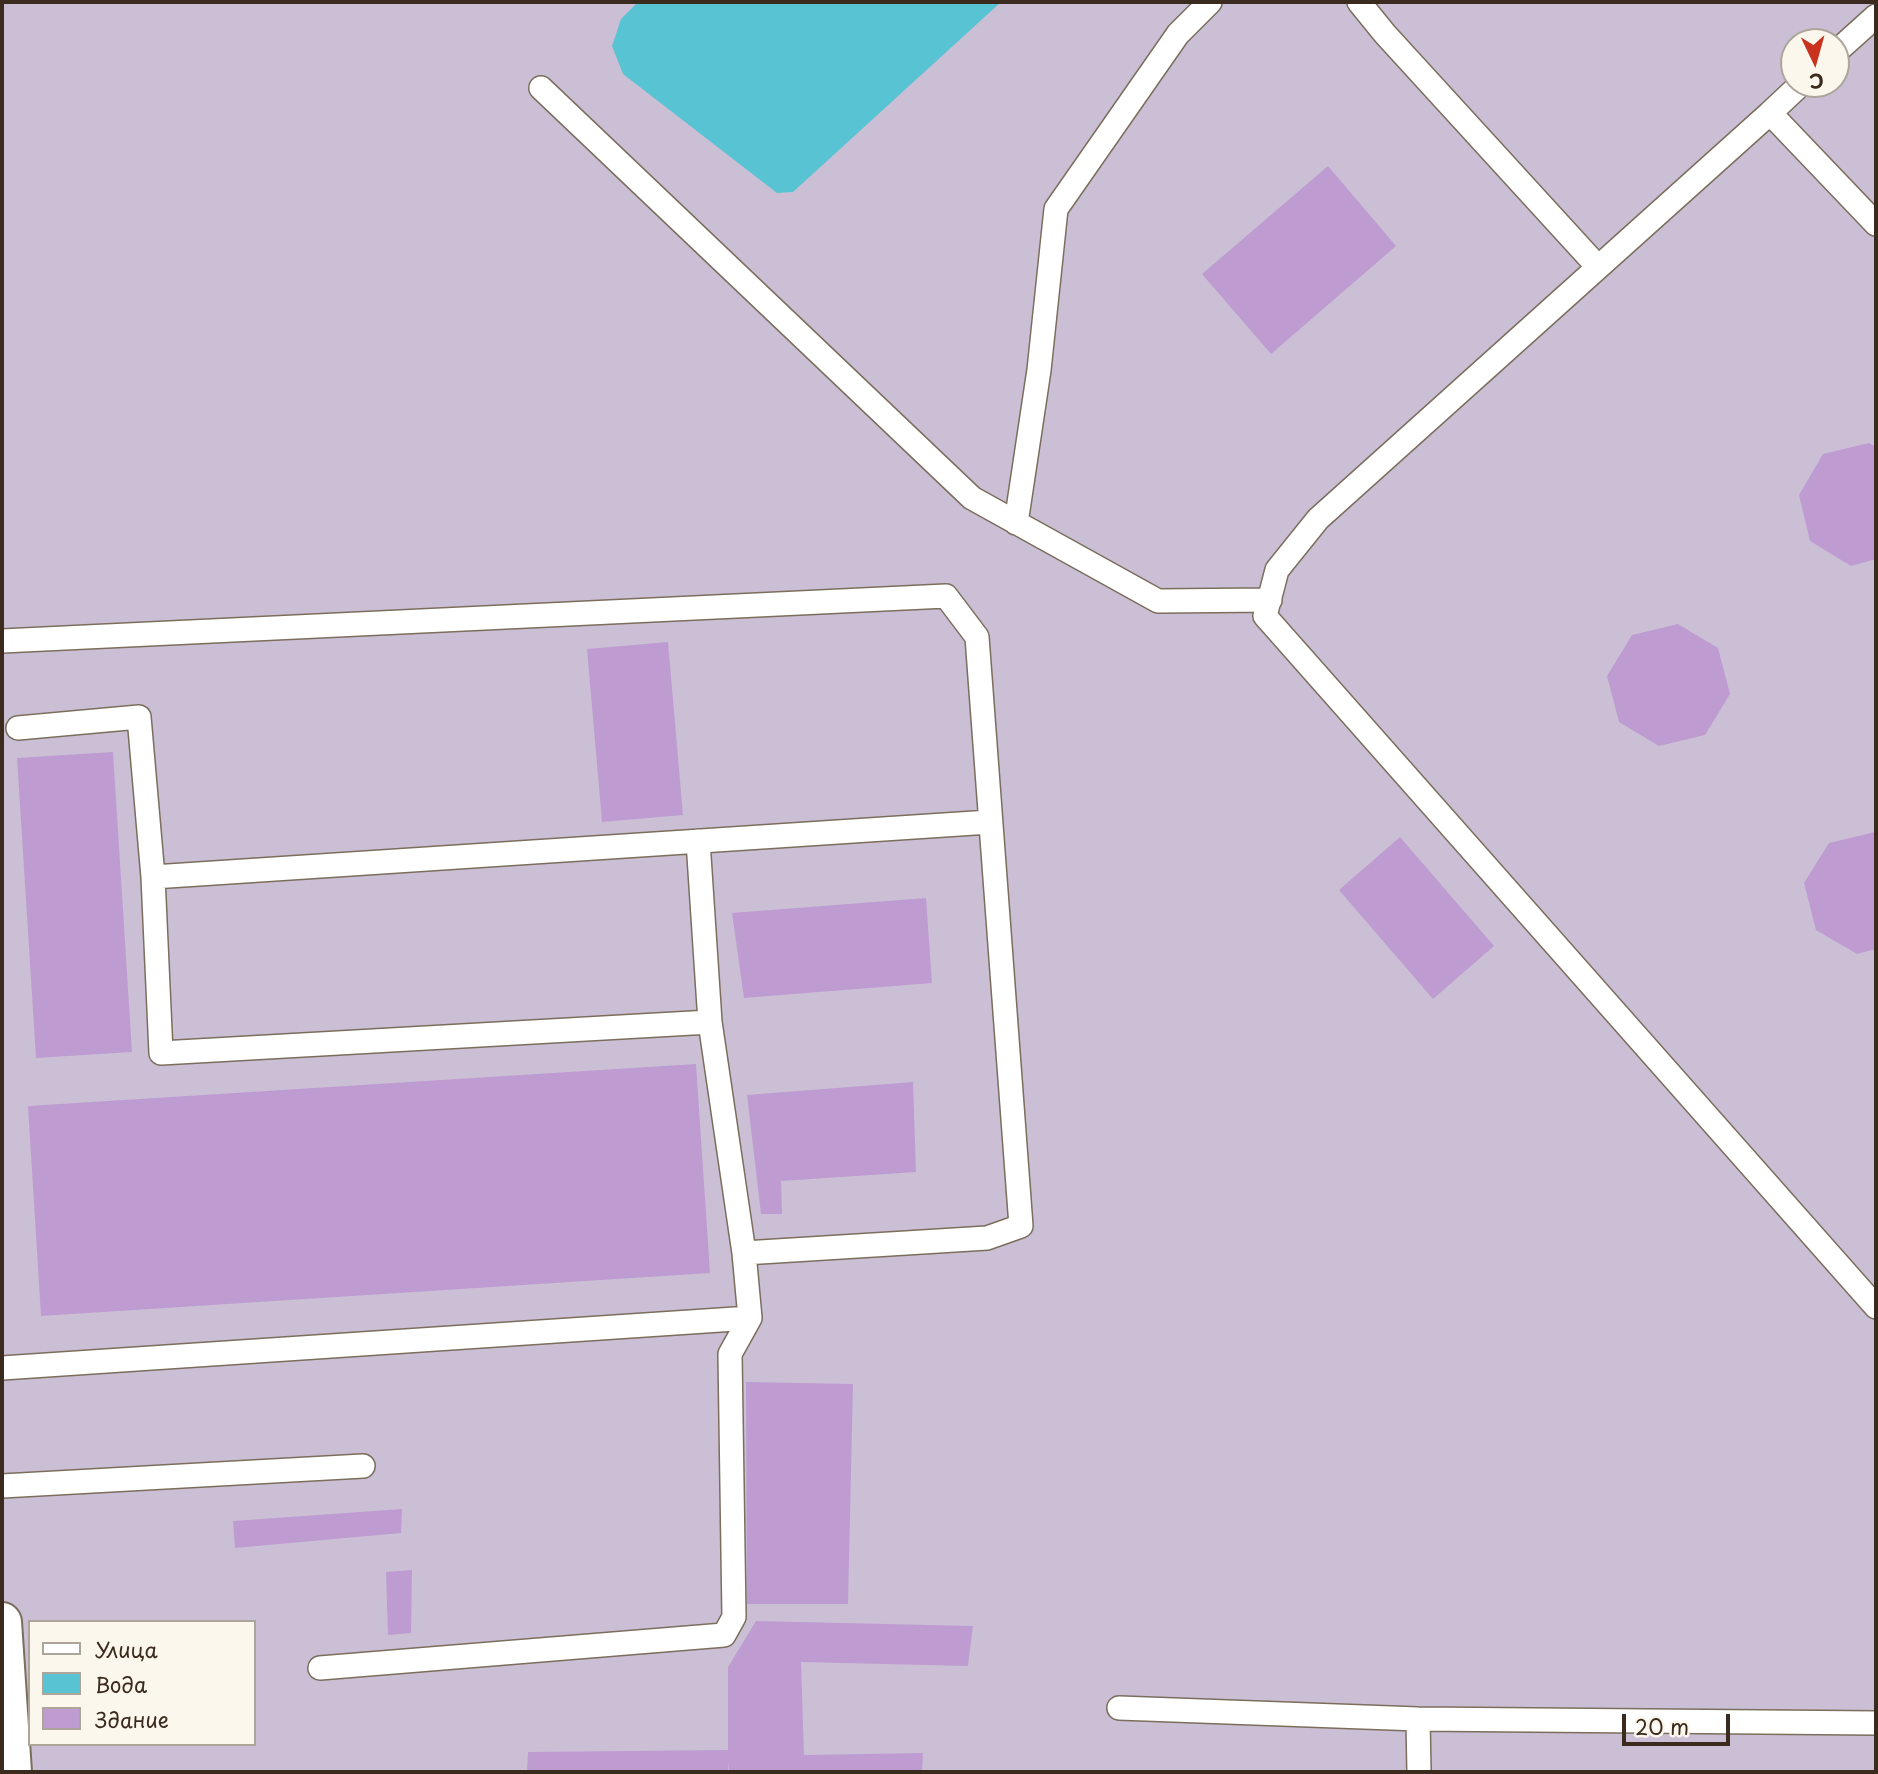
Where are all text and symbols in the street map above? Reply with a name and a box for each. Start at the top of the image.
north arrow [1780,28,1850,98]
text: С [1808,67,1825,96]
legend [28,1620,256,1746]
text: Улица [95,1633,158,1665]
text: Вода [95,1668,147,1700]
scale bar [1626,1700,1734,1744]
text: Здание [95,1703,169,1735]
text: 20 m [1635,1710,1689,1742]

